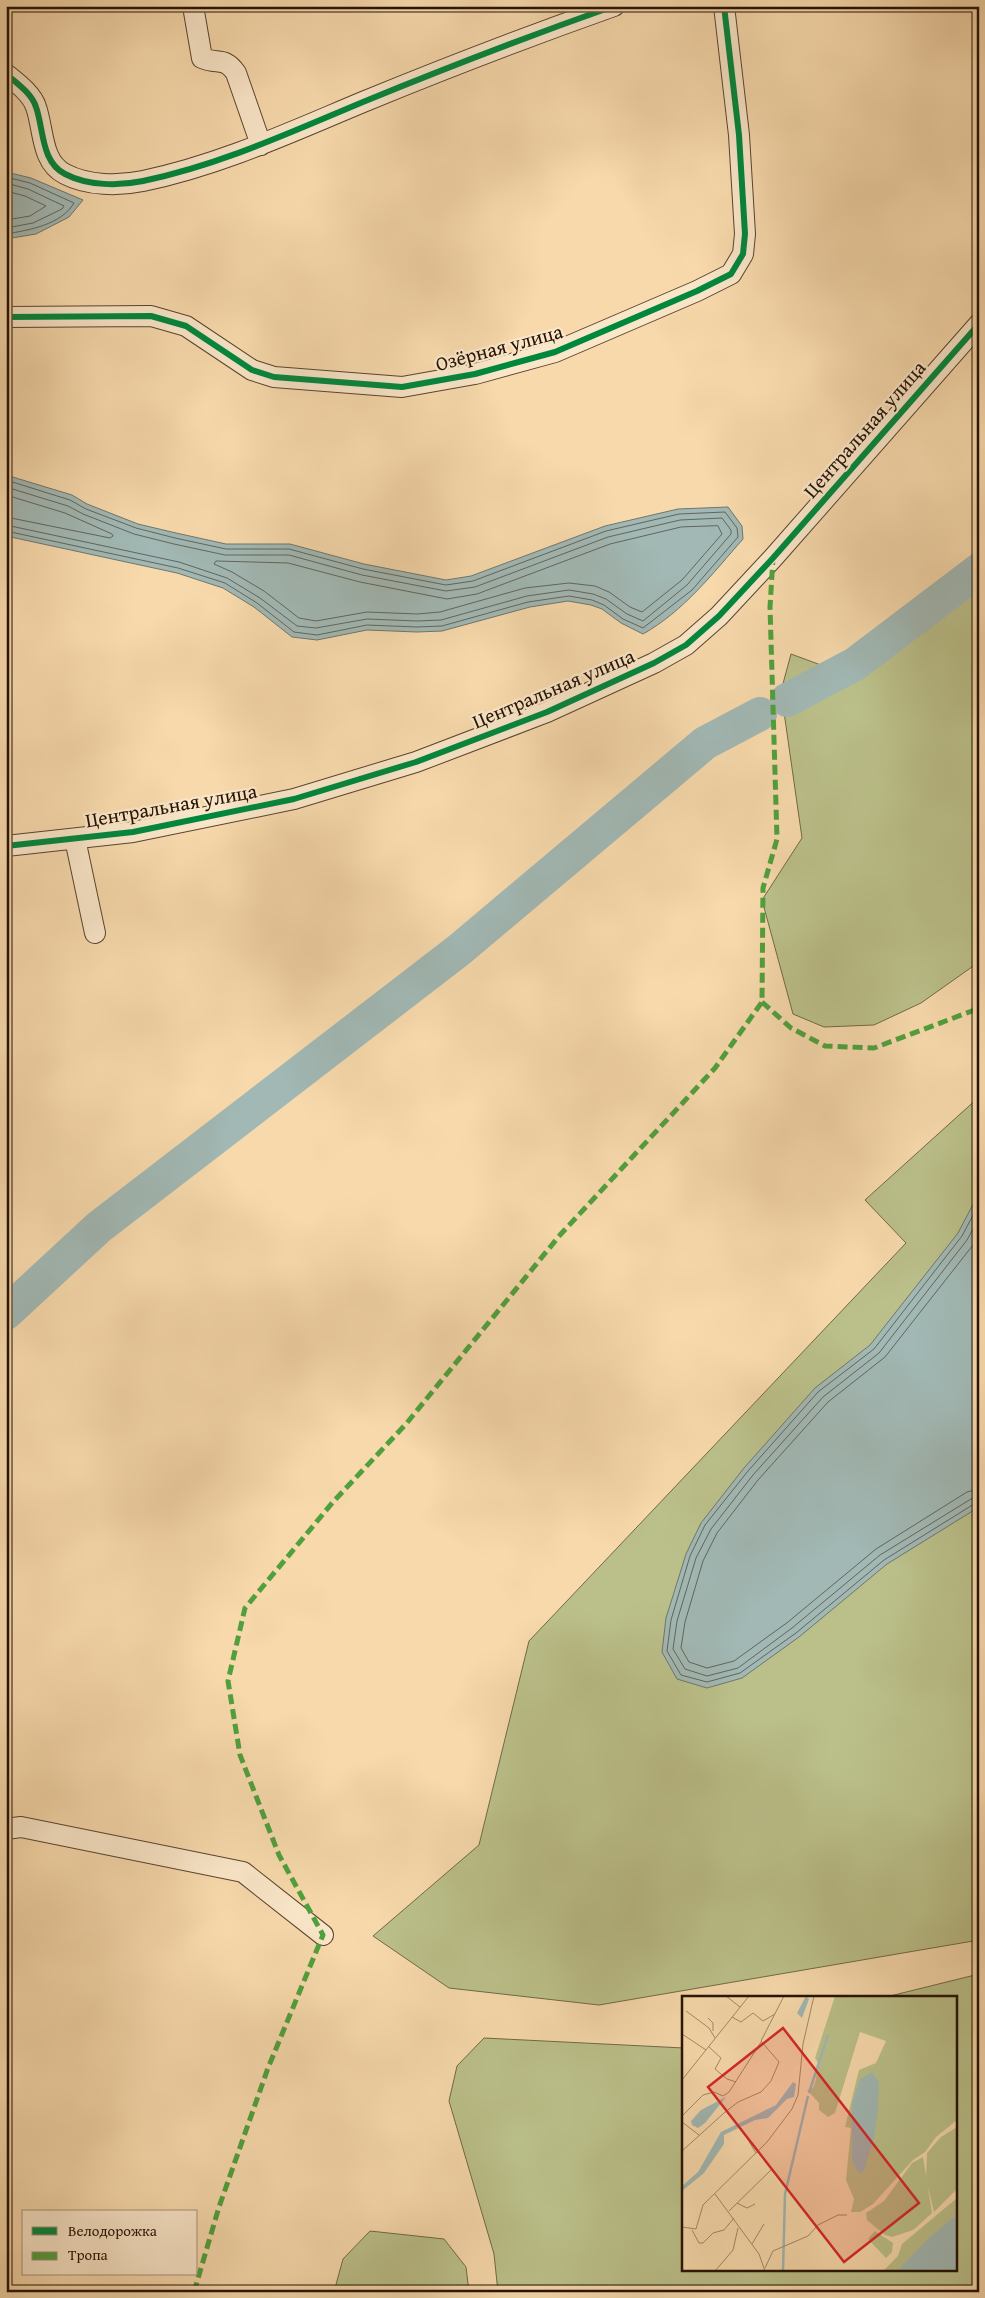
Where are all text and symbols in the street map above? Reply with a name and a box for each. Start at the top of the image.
street label: Озёрная улица [432,316,566,378]
street label: Центральная улица [796,353,932,504]
street label: Центральная улица [467,640,639,735]
street label: Центральная улица [83,776,260,834]
inset map [682,1996,958,2270]
legend [22,2210,198,2276]
text: Велодорожка [68,2220,158,2241]
text: Тропа [68,2244,109,2265]

